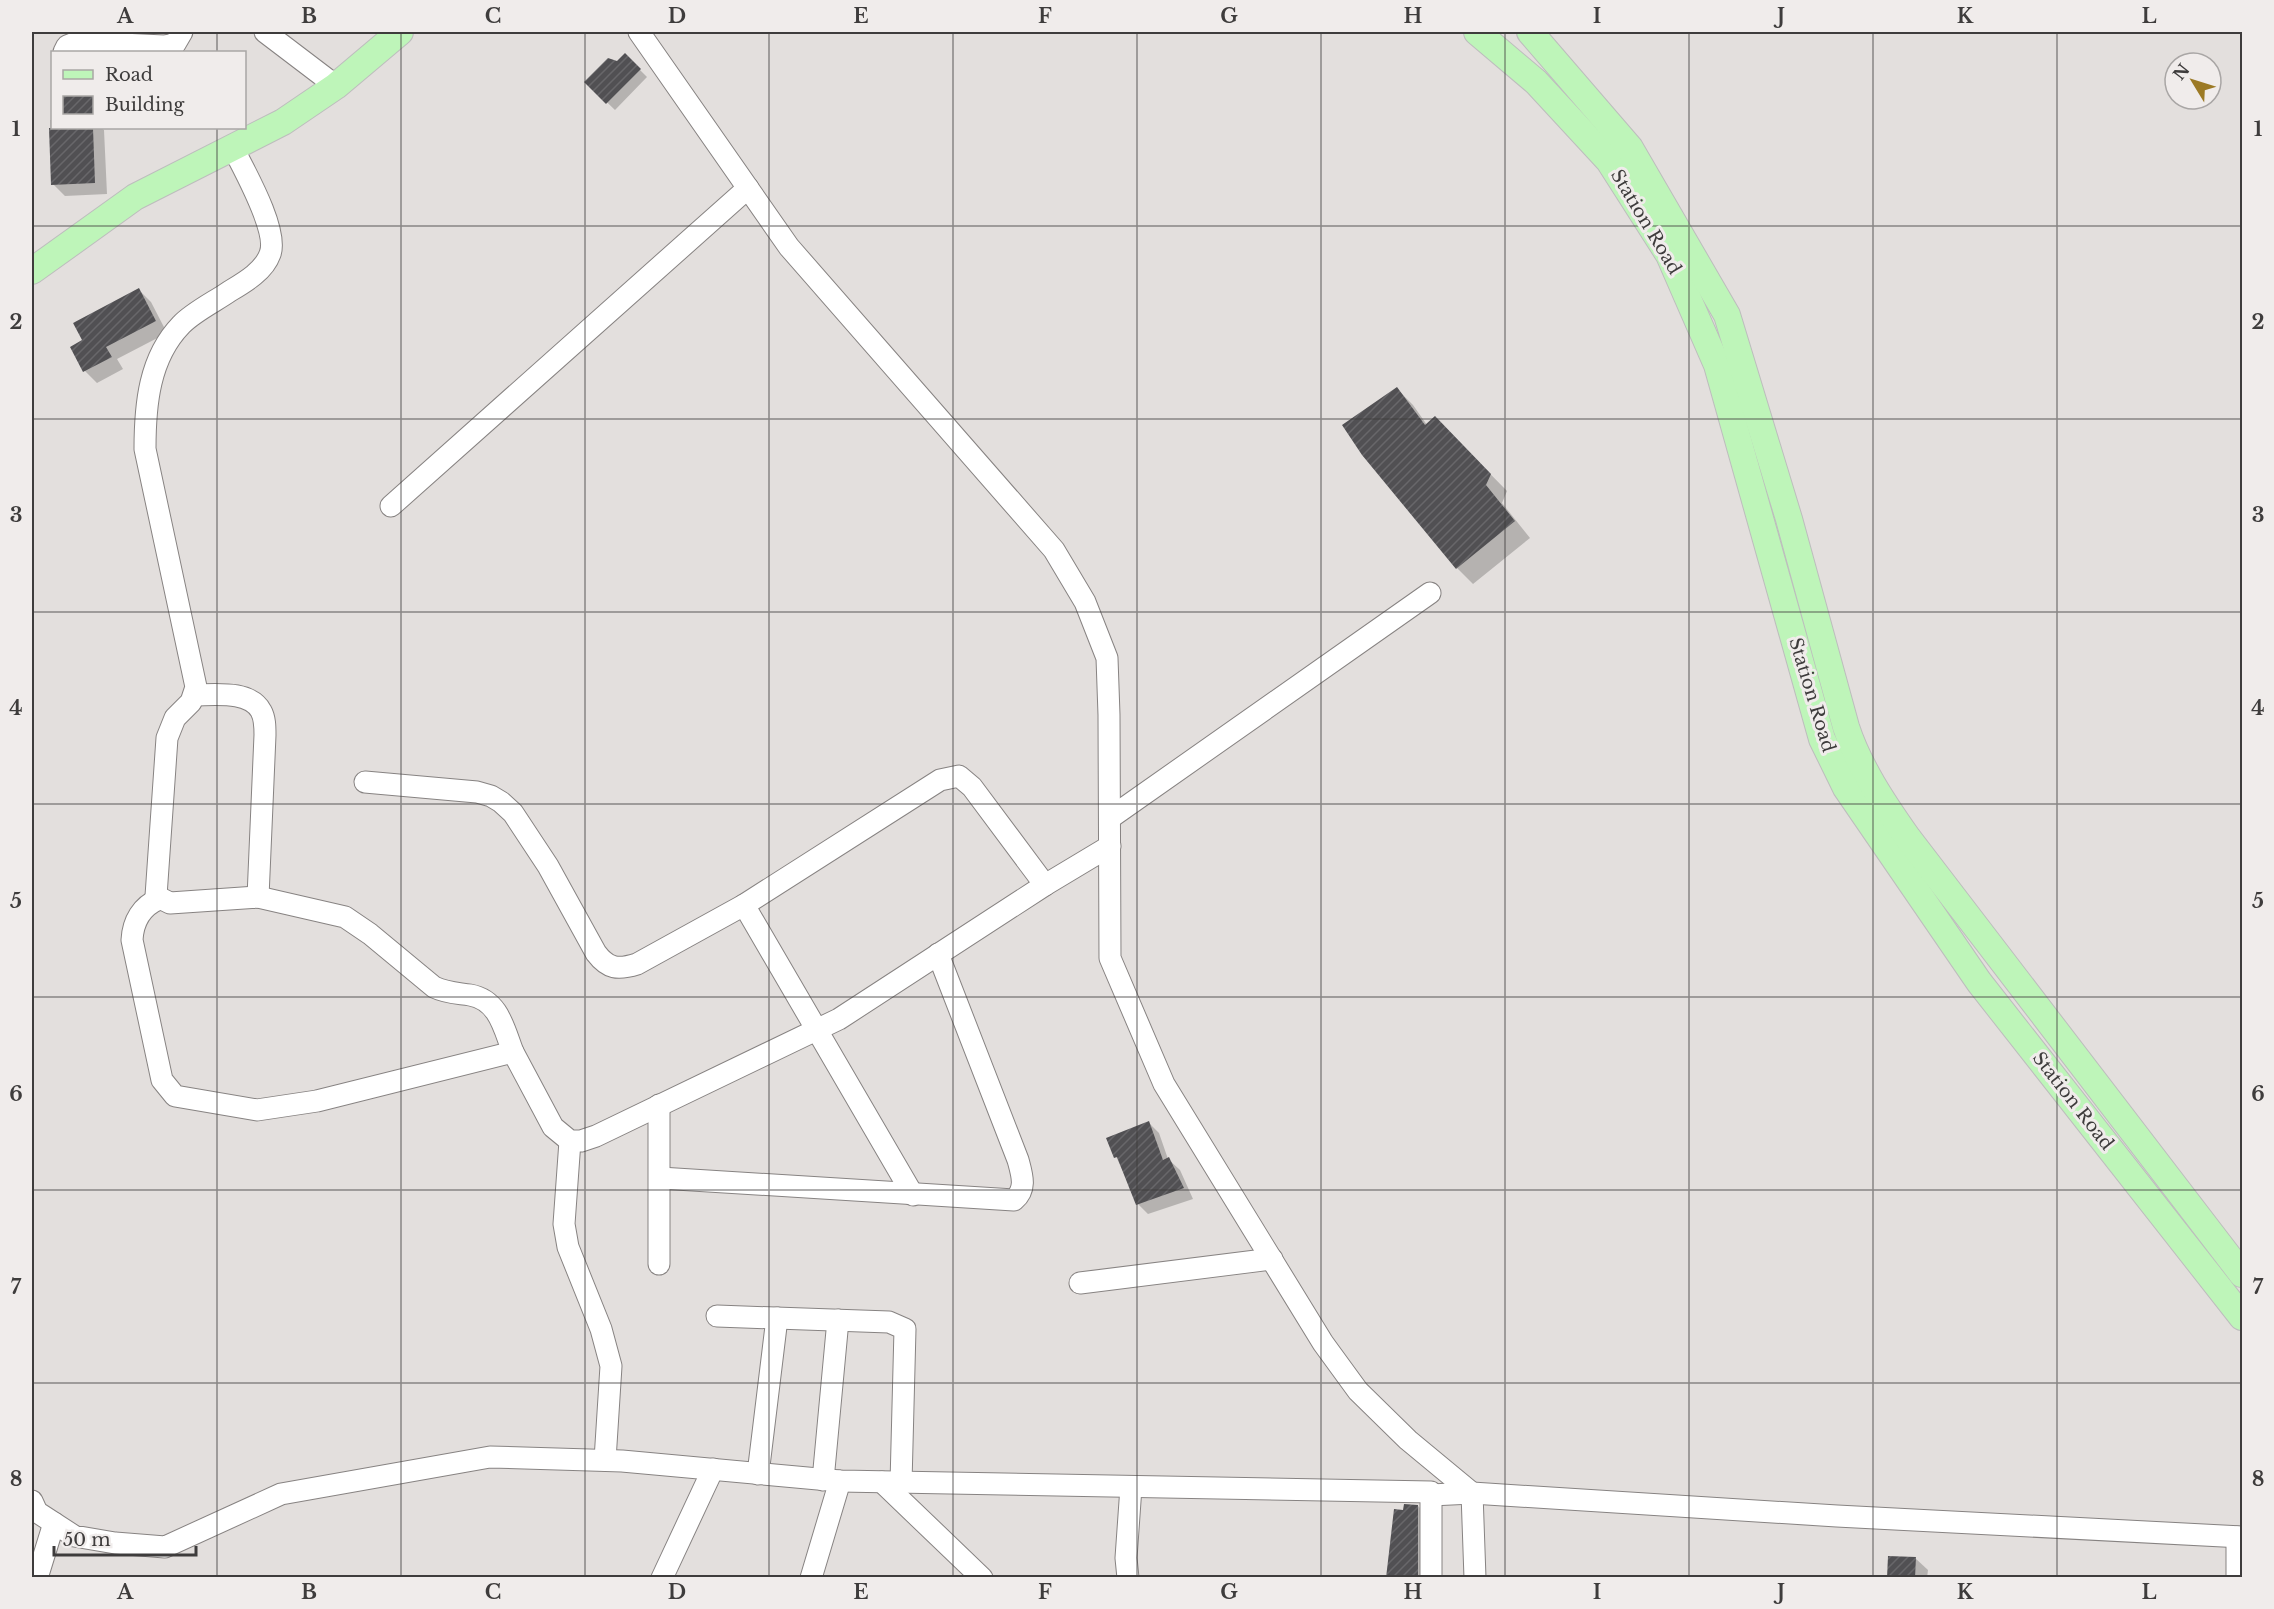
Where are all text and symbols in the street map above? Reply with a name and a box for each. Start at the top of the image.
text: A [116,4,134,28]
text: B [301,4,317,28]
text: C [485,4,501,28]
text: D [668,4,686,28]
text: E [853,4,869,28]
text: F [1038,4,1052,28]
text: G [1220,4,1238,28]
text: H [1404,4,1423,28]
text: I [1593,4,1601,28]
text: J [1773,4,1785,28]
text: K [1957,4,1974,28]
text: L [2141,4,2157,28]
legend [51,51,246,129]
north arrow [2163,51,2223,111]
text: N [2169,60,2194,84]
text: Road [105,64,153,86]
text: Building [105,94,184,116]
text: 1 [12,117,21,141]
text: 1 [2254,117,2263,141]
street label: Station Road [1606,166,1686,278]
text: 2 [9,310,23,334]
text: 2 [2251,310,2265,334]
text: 3 [10,503,22,527]
text: 3 [2252,503,2264,527]
street label: Station Road [1784,635,1840,755]
text: 4 [9,696,23,720]
text: 4 [2251,696,2265,720]
text: 5 [10,889,22,913]
text: 5 [2252,889,2264,913]
street label: Station Road [2028,1048,2118,1154]
text: 6 [9,1082,23,1106]
text: 6 [2251,1082,2265,1106]
text: 7 [11,1275,22,1299]
text: 7 [2253,1275,2264,1299]
text: 8 [10,1467,22,1491]
text: 8 [2252,1467,2264,1491]
scale bar [54,1519,196,1557]
text: 50 m [63,1529,111,1551]
text: A [116,1580,134,1604]
text: B [301,1580,317,1604]
text: C [485,1580,501,1604]
text: D [668,1580,686,1604]
text: E [853,1580,869,1604]
text: F [1038,1580,1052,1604]
text: G [1220,1580,1238,1604]
text: H [1404,1580,1423,1604]
text: I [1593,1580,1601,1604]
text: J [1773,1580,1785,1604]
text: K [1957,1580,1974,1604]
text: L [2141,1580,2157,1604]

